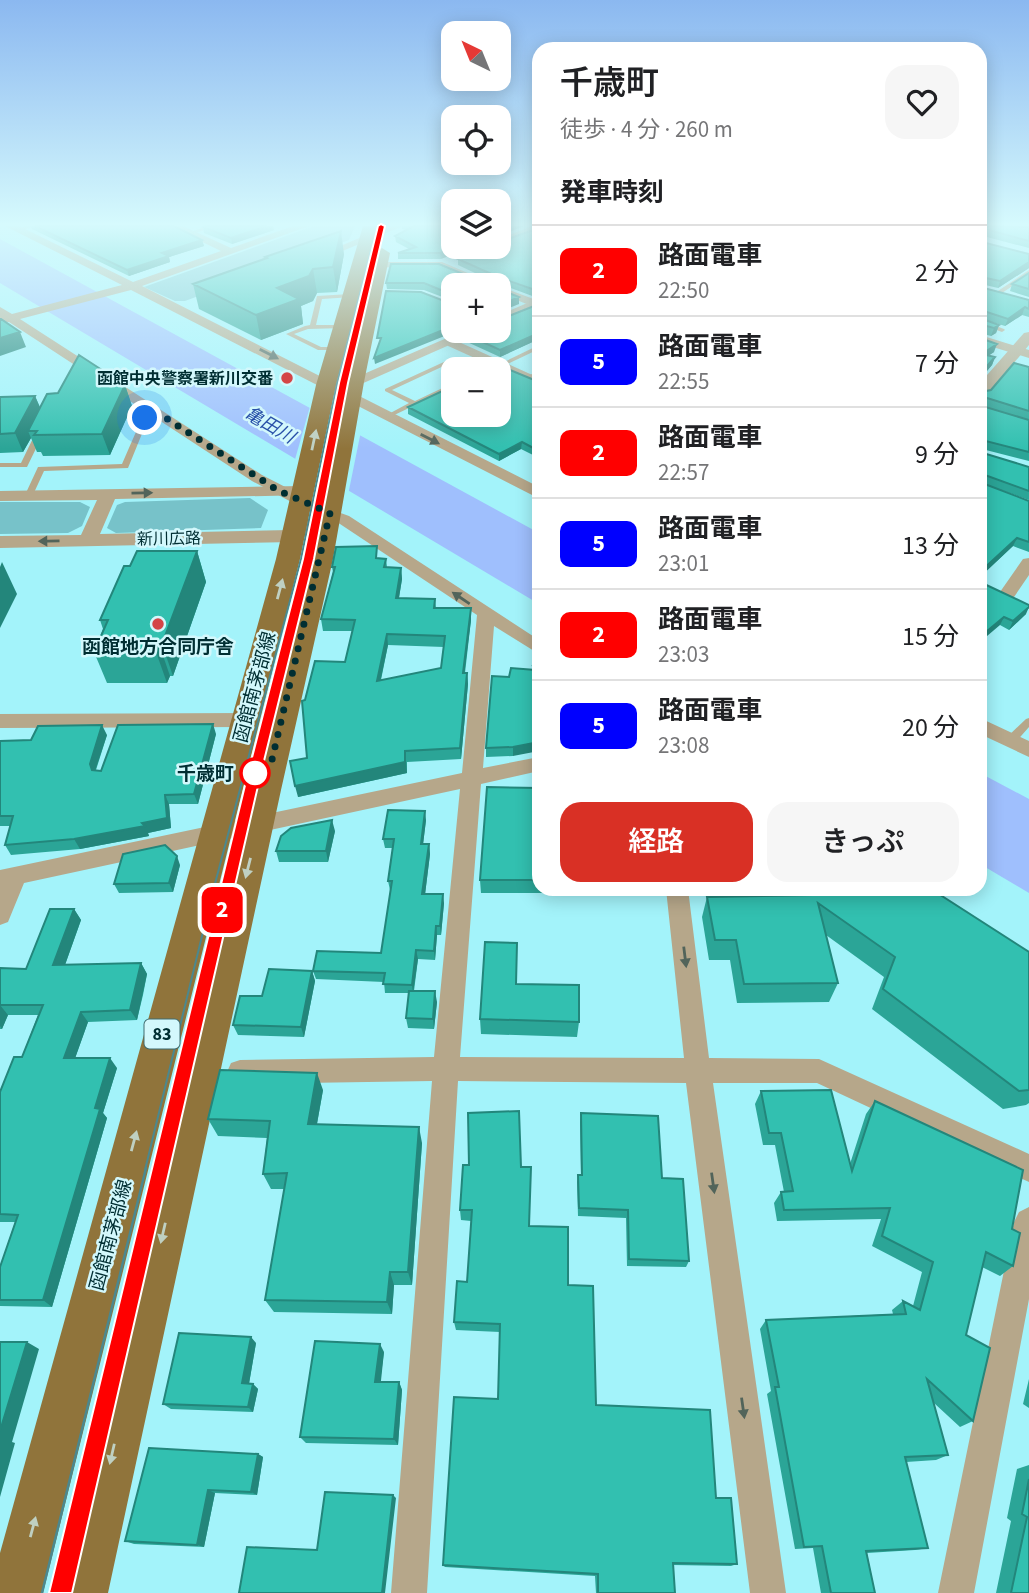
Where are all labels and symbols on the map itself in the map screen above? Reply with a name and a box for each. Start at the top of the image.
north arrow [441,21,511,91]
one-way arrow [259,348,279,360]
place label: 函館中央警察署新川交番 [97,368,273,390]
marker: 函館中央警察署新川交番 [279,370,295,386]
your location [127,400,162,435]
water label: 亀田川 [240,401,301,451]
one-way arrow [309,429,320,451]
one-way arrow [420,433,440,444]
one-way arrow [131,487,153,499]
street label: 新川広路 [137,527,201,551]
one-way arrow [37,535,59,547]
one-way arrow [275,578,286,600]
one-way arrow [452,591,470,605]
marker: 函館地方合同庁舎 [150,616,166,632]
street label: 函館南茅部線 [228,629,283,746]
place label: 函館地方合同庁舎 [82,634,234,661]
marker: 千歳町 [240,758,270,788]
place label: 千歳町 [177,761,234,788]
one-way arrow [242,857,253,879]
line badge: 2 [199,887,245,933]
one-way arrow [679,946,690,968]
road number: 83 [144,1020,180,1049]
one-way arrow [129,1130,140,1152]
one-way arrow [707,1172,718,1194]
street label: 函館南茅部線 [84,1177,139,1294]
one-way arrow [158,1222,169,1244]
one-way arrow [738,1397,749,1419]
one-way arrow [107,1443,118,1465]
one-way arrow [28,1516,39,1538]

